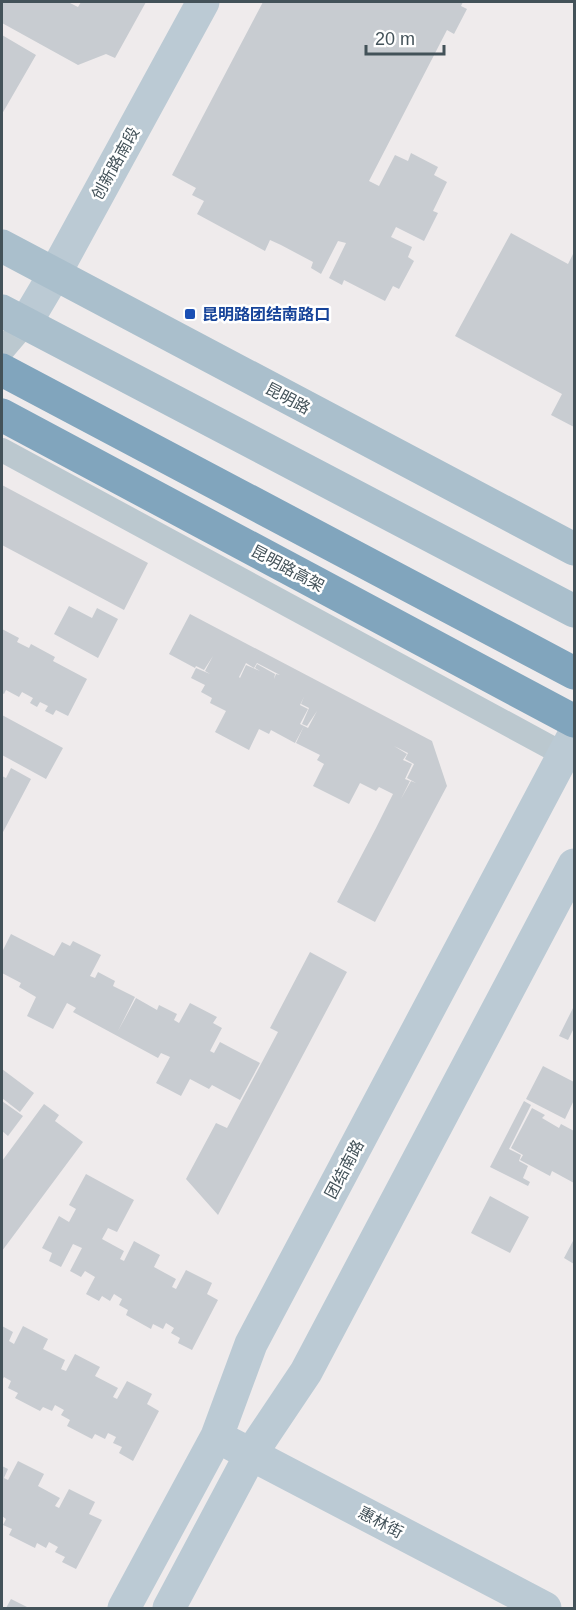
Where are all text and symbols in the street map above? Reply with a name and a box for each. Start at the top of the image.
scale bar [366,18,444,56]
text: 20 m [375,29,415,49]
street label: 创新路南段 [89,124,142,202]
place label: 昆明路团结南路口 [202,306,330,323]
marker: 昆明路团结南路口 [183,307,197,321]
street label: 昆明路 [263,380,313,417]
street label: 昆明路高架 [248,542,327,595]
street label: 团结南路 [322,1137,367,1201]
street label: 惠林街 [356,1504,406,1541]

